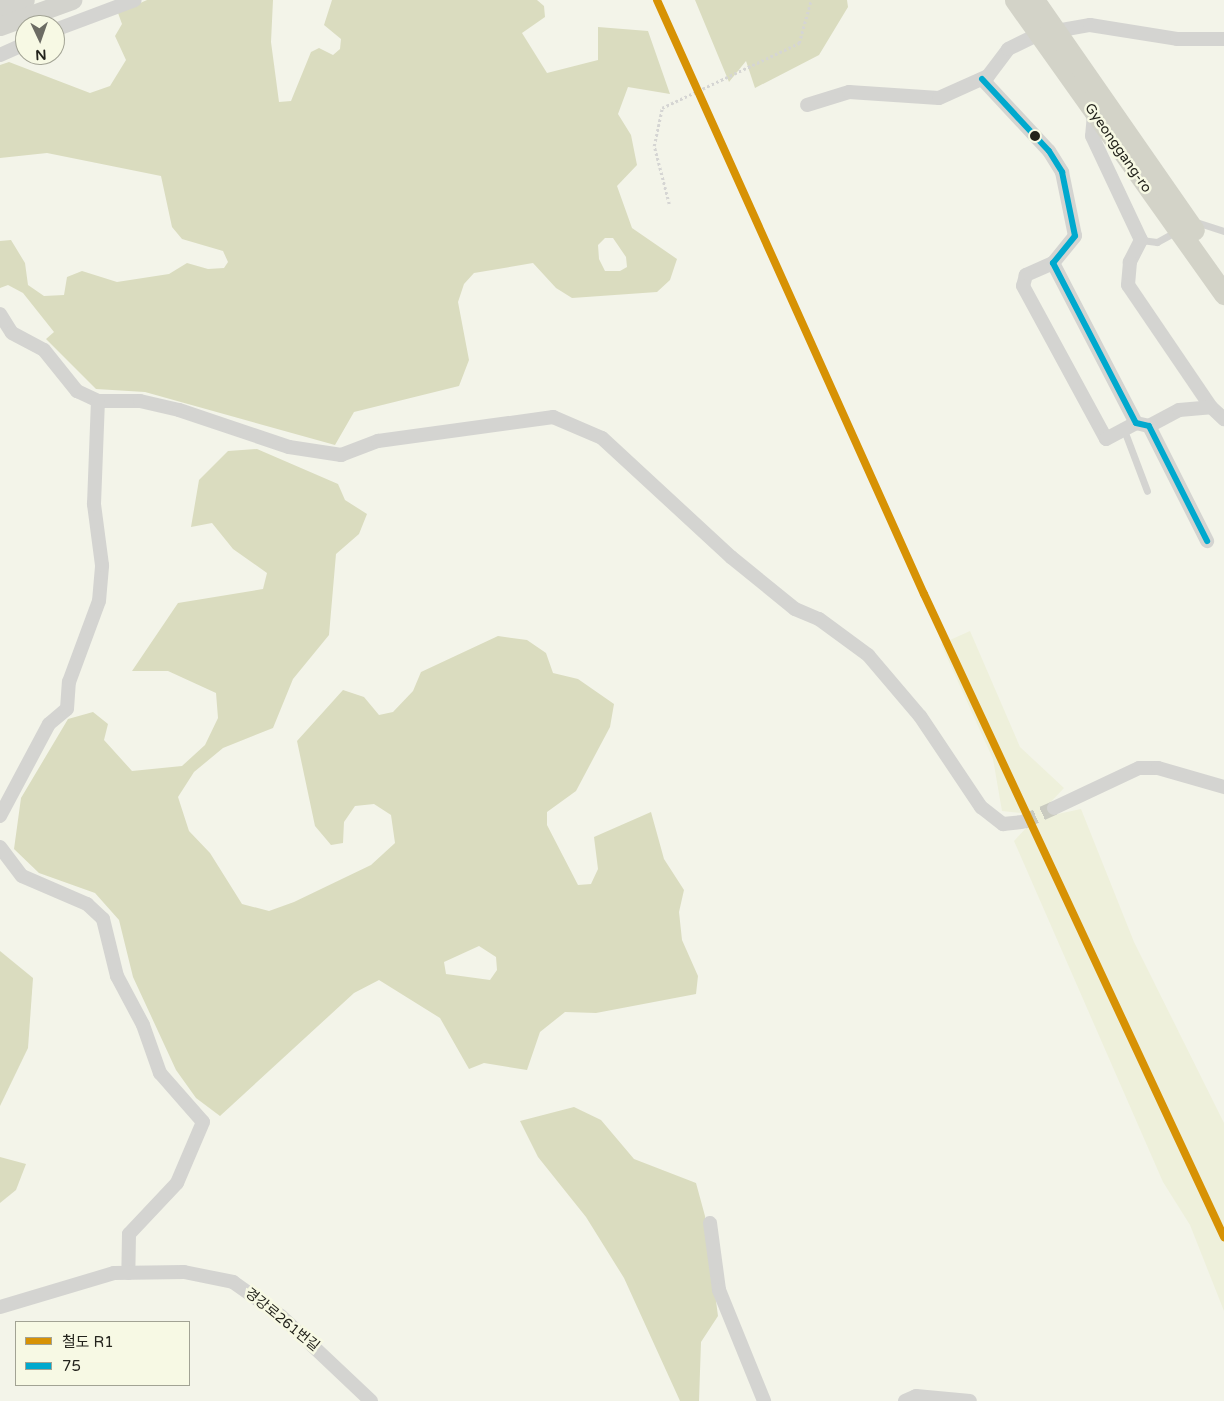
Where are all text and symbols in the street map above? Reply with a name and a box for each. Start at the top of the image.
north arrow [15,15,65,65]
text: N [35,46,47,63]
street label: Gyeonggang-ro [1081,100,1155,196]
unlabelled marker [1030,131,1040,141]
street label: 경강로261번길 [241,1285,323,1355]
legend [15,1321,190,1386]
text: 철도 R1 [62,1333,114,1351]
text: 75 [62,1357,81,1375]

